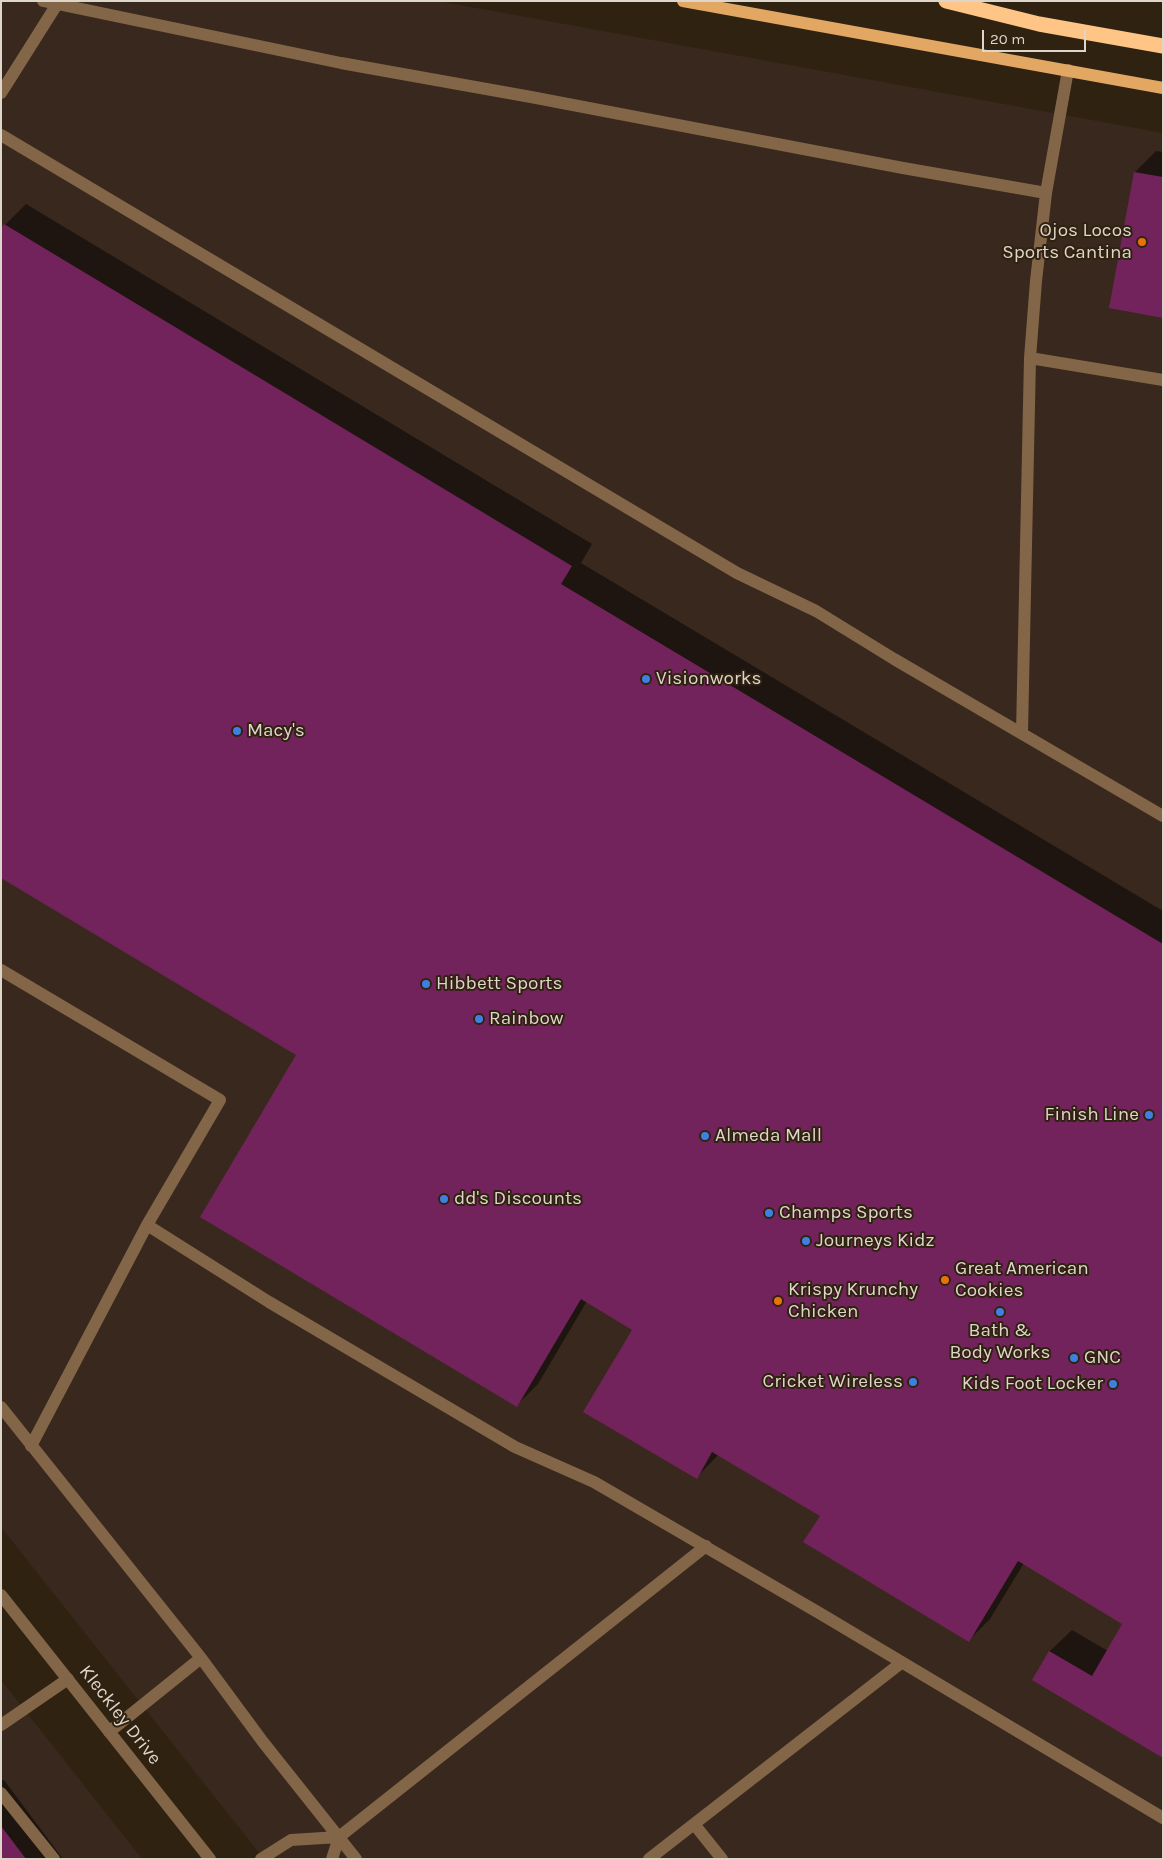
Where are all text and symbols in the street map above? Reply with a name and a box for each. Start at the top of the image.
scale bar [984,20,1088,52]
text: 20 m [990,30,1025,48]
place label: Ojos Locos Sports Cantina [1002,220,1132,264]
marker: Ojos Locos Sports Cantina [1136,236,1148,248]
place label: Visionworks [656,668,762,690]
marker: Visionworks [640,673,652,685]
place label: Macy's [247,720,305,742]
marker: Macy's [231,725,243,737]
place label: Hibbett Sports [436,973,562,995]
marker: Hibbett Sports [420,978,432,990]
place label: Rainbow [489,1008,564,1030]
marker: Rainbow [473,1013,485,1025]
place label: Finish Line [1045,1104,1139,1126]
marker: Finish Line [1143,1109,1155,1121]
place label: Almeda Mall [715,1125,822,1147]
marker: Almeda Mall [699,1130,711,1142]
place label: dd's Discounts [454,1188,582,1210]
marker: dd's Discounts [438,1193,450,1205]
place label: Champs Sports [779,1202,913,1224]
marker: Champs Sports [763,1207,775,1219]
place label: Journeys Kidz [816,1230,934,1252]
marker: Journeys Kidz [800,1235,812,1247]
place label: Great American Cookies [955,1258,1089,1302]
marker: Great American Cookies [939,1274,951,1286]
place label: Krispy Krunchy Chicken [788,1279,918,1323]
marker: Krispy Krunchy Chicken [772,1295,784,1307]
marker: Bath & Body Works [994,1306,1006,1318]
place label: Bath & Body Works [949,1320,1051,1364]
place label: GNC [1084,1347,1121,1369]
marker: GNC [1068,1352,1080,1364]
place label: Cricket Wireless [763,1371,903,1393]
place label: Kids Foot Locker [962,1373,1103,1395]
marker: Cricket Wireless [907,1376,919,1388]
marker: Kids Foot Locker [1107,1378,1119,1390]
street label: Kleckley Drive [74,1661,166,1769]

